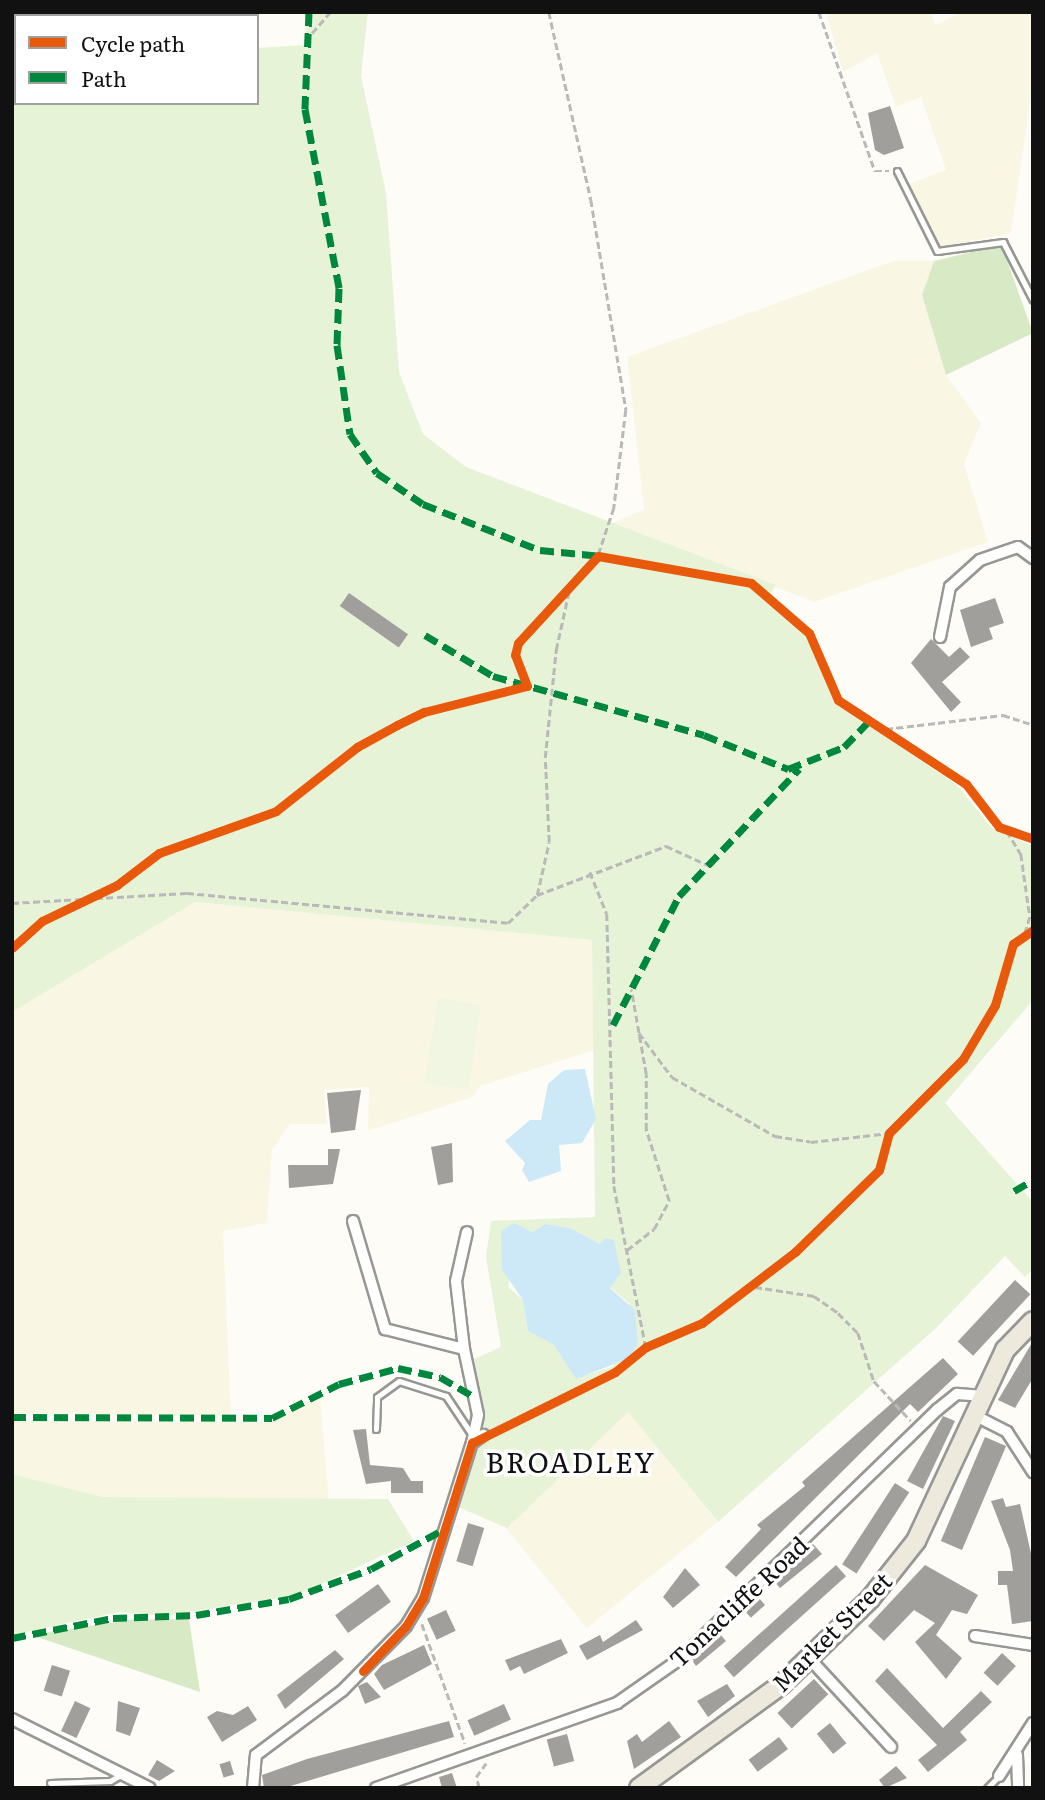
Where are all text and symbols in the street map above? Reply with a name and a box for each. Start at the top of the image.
legend [14,14,259,105]
text: Cycle path [81,27,185,58]
text: Path [81,62,127,93]
district label: BROADLEY [487,1444,655,1478]
street label: Tonacliffe Road [663,1529,813,1673]
street label: Market Street [765,1565,897,1697]

